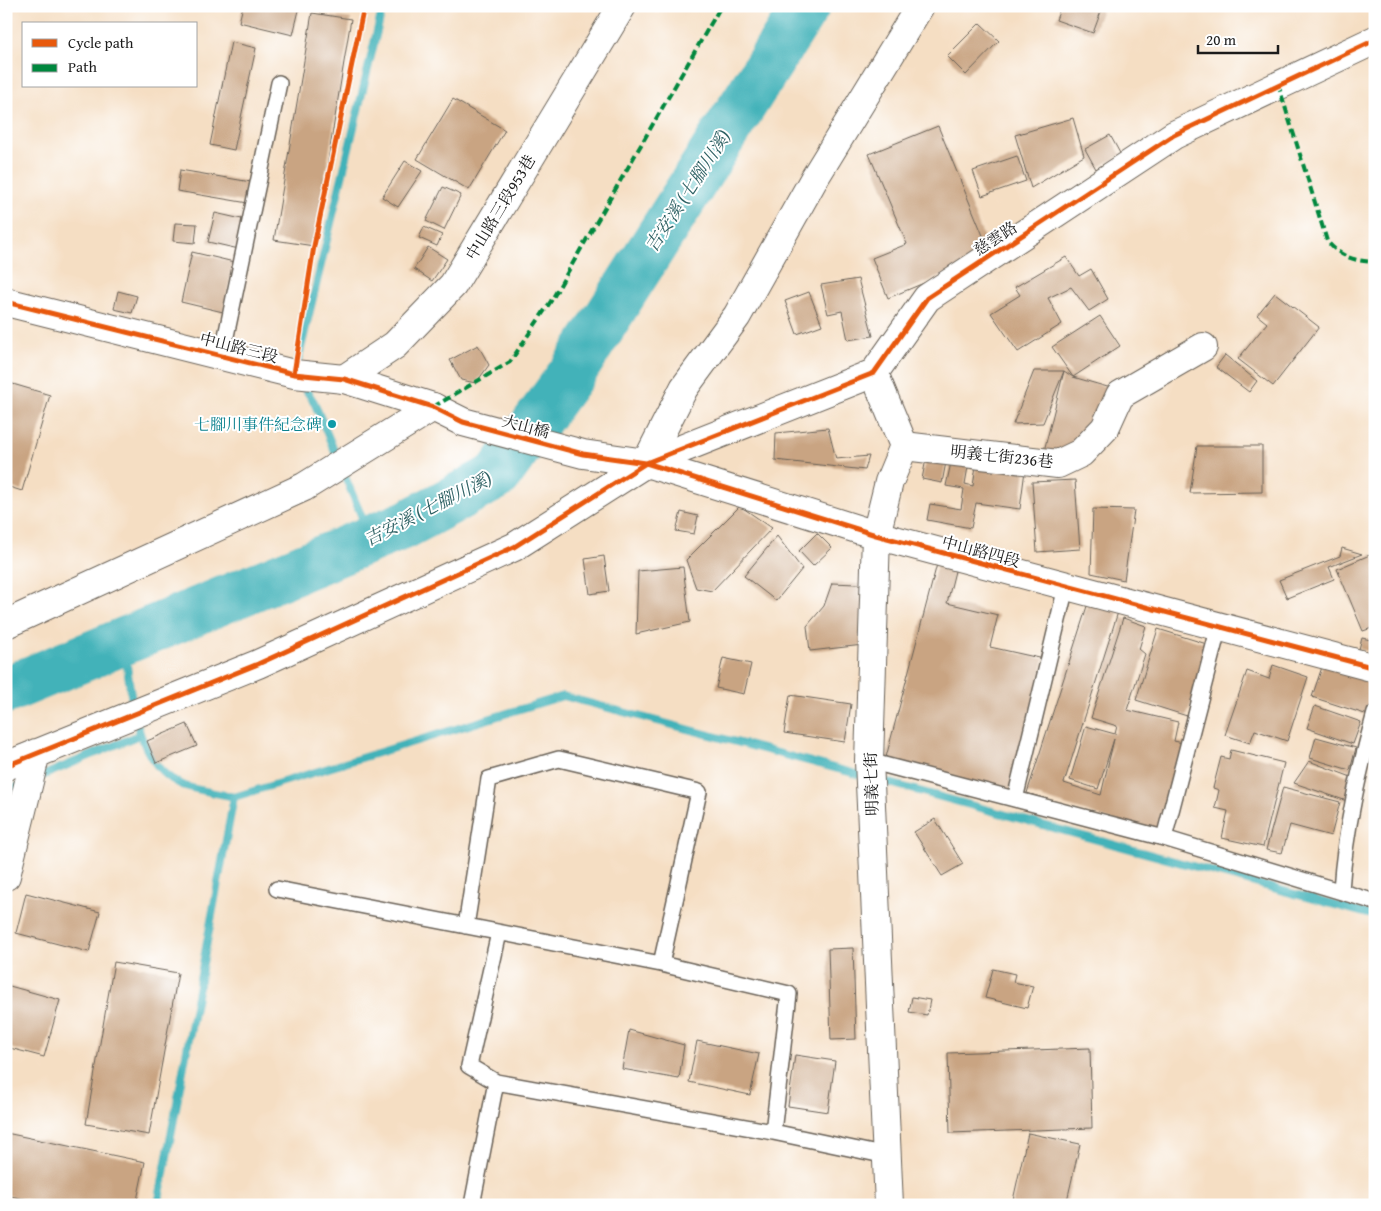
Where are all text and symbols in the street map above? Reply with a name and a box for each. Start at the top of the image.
legend [22,22,198,88]
scale bar [1198,22,1278,54]
text: 20 m [1206,29,1237,50]
text: Cycle path [68,32,134,53]
text: Path [68,56,97,77]
water label: 吉安溪 (七腳川溪) [638,125,737,257]
street label: 中山路三段953巷 [459,150,541,264]
street label: 慈雲路 [968,215,1022,261]
street label: 中山路三段 [197,326,281,368]
street label: 大山橋 [500,408,552,444]
place label: 七腳川事件紀念碑 [194,412,322,436]
marker: 七腳川事件紀念碑 [326,418,338,430]
street label: 明義七街236巷 [949,439,1055,473]
water label: 吉安溪 (七腳川溪) [359,465,496,552]
street label: 中山路四段 [939,529,1023,573]
street label: 明義七街 [858,752,884,816]

